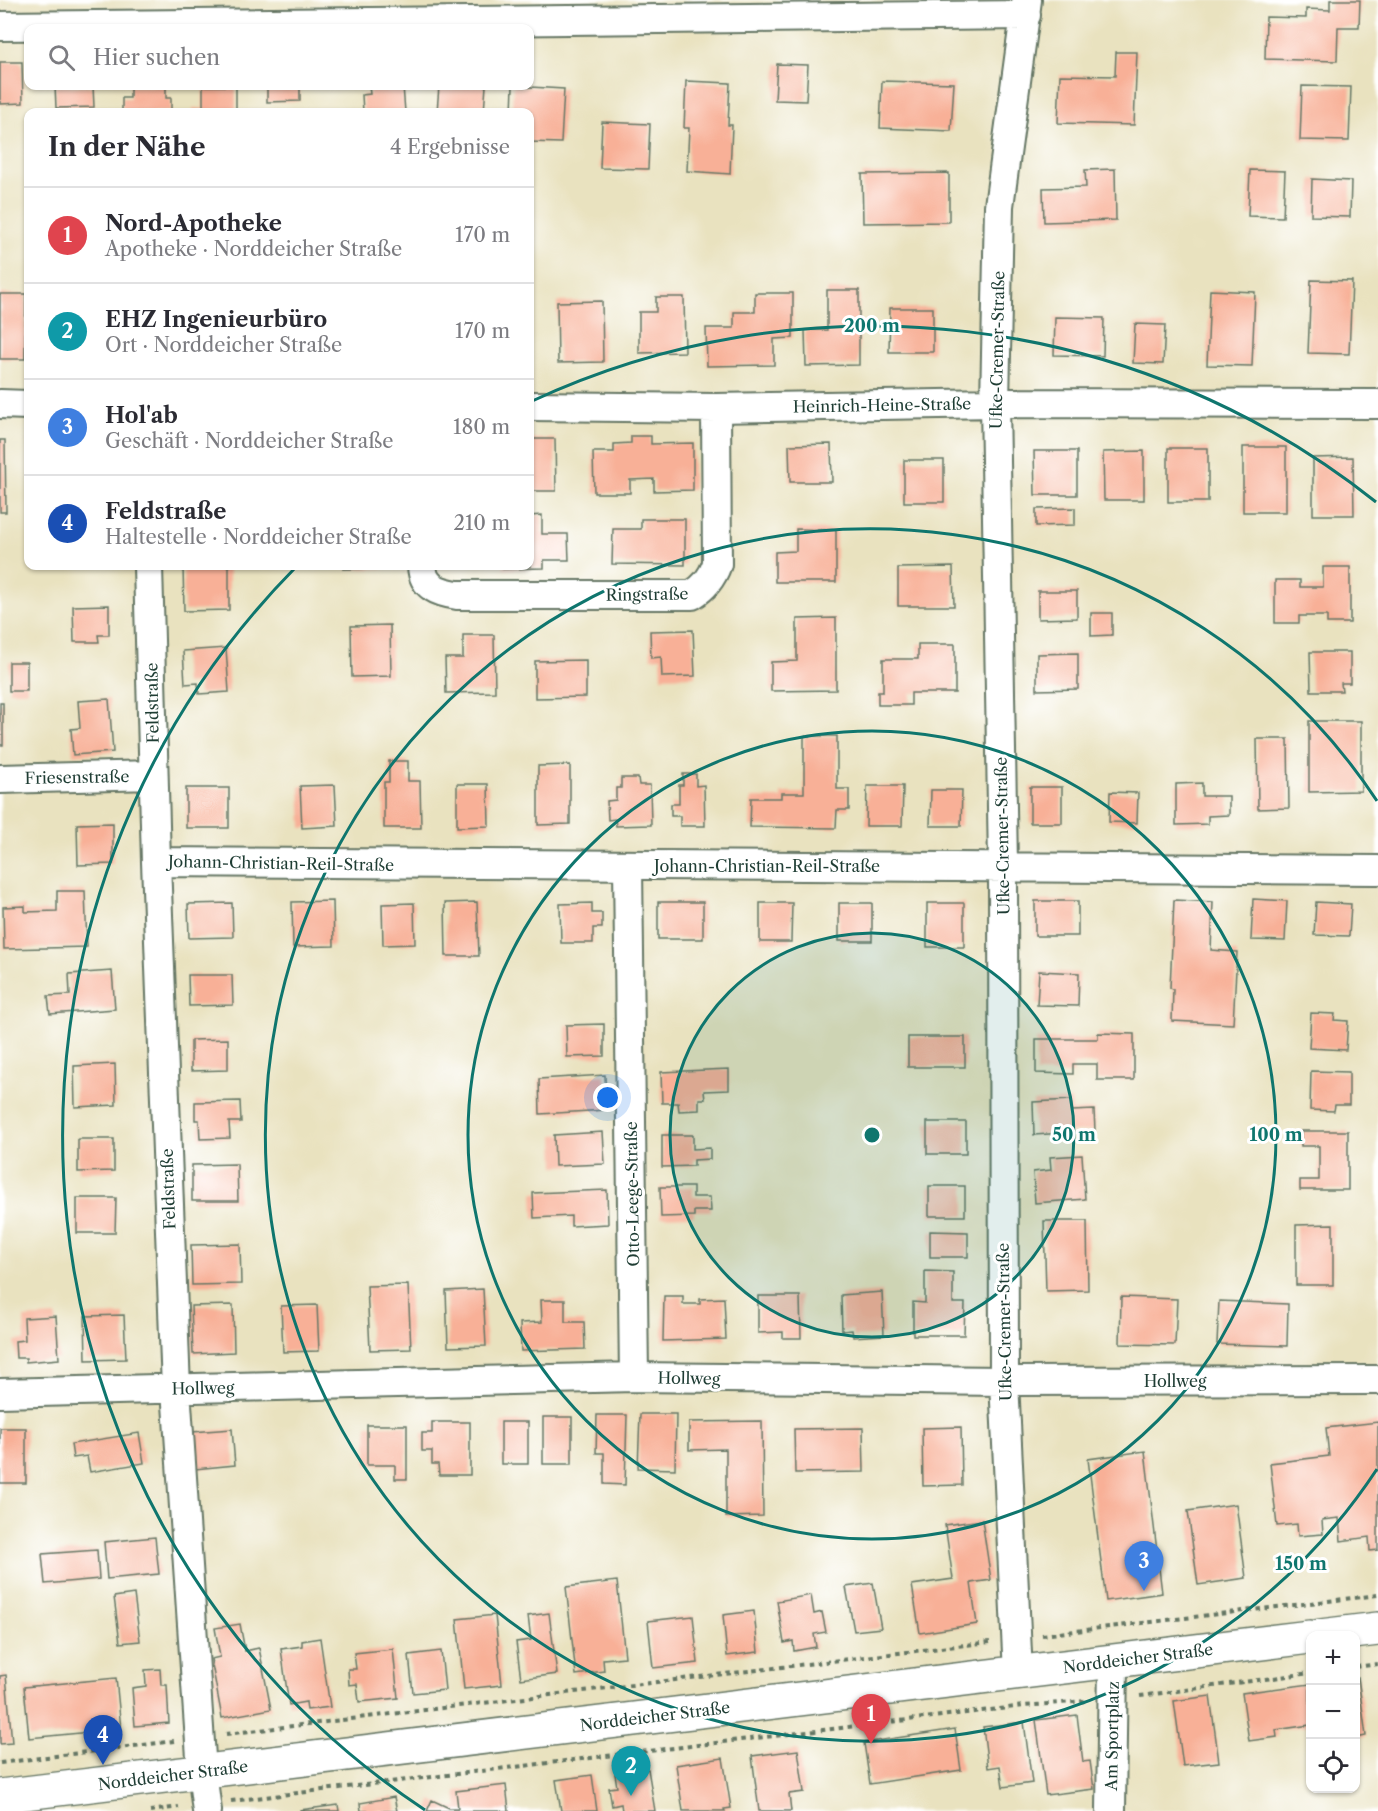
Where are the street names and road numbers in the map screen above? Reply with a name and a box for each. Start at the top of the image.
street label: Ufke-Cremer-Straße [986,271,1008,429]
street label: Heinrich-Heine-Straße [793,393,971,417]
street label: Ringstraße [605,583,689,605]
street label: Feldstraße [141,662,163,744]
street label: Ufke-Cremer-Straße [991,757,1013,915]
street label: Friesenstraße [25,766,129,788]
street label: Johann-Christian-Reil-Straße [165,851,394,875]
street label: Johann-Christian-Reil-Straße [651,856,880,876]
street label: Otto-Leege-Straße [621,1121,643,1267]
street label: Feldstraße [157,1148,179,1230]
street label: Ufke-Cremer-Straße [993,1243,1015,1401]
street label: Hollweg [657,1367,721,1389]
street label: Hollweg [1144,1371,1207,1391]
street label: Hollweg [171,1377,235,1399]
street label: Norddeicher Straße [1062,1639,1214,1677]
street label: Am Sportplatz [1101,1681,1123,1792]
street label: Norddeicher Straße [579,1697,731,1735]
street label: Norddeicher Straße [97,1756,249,1794]

